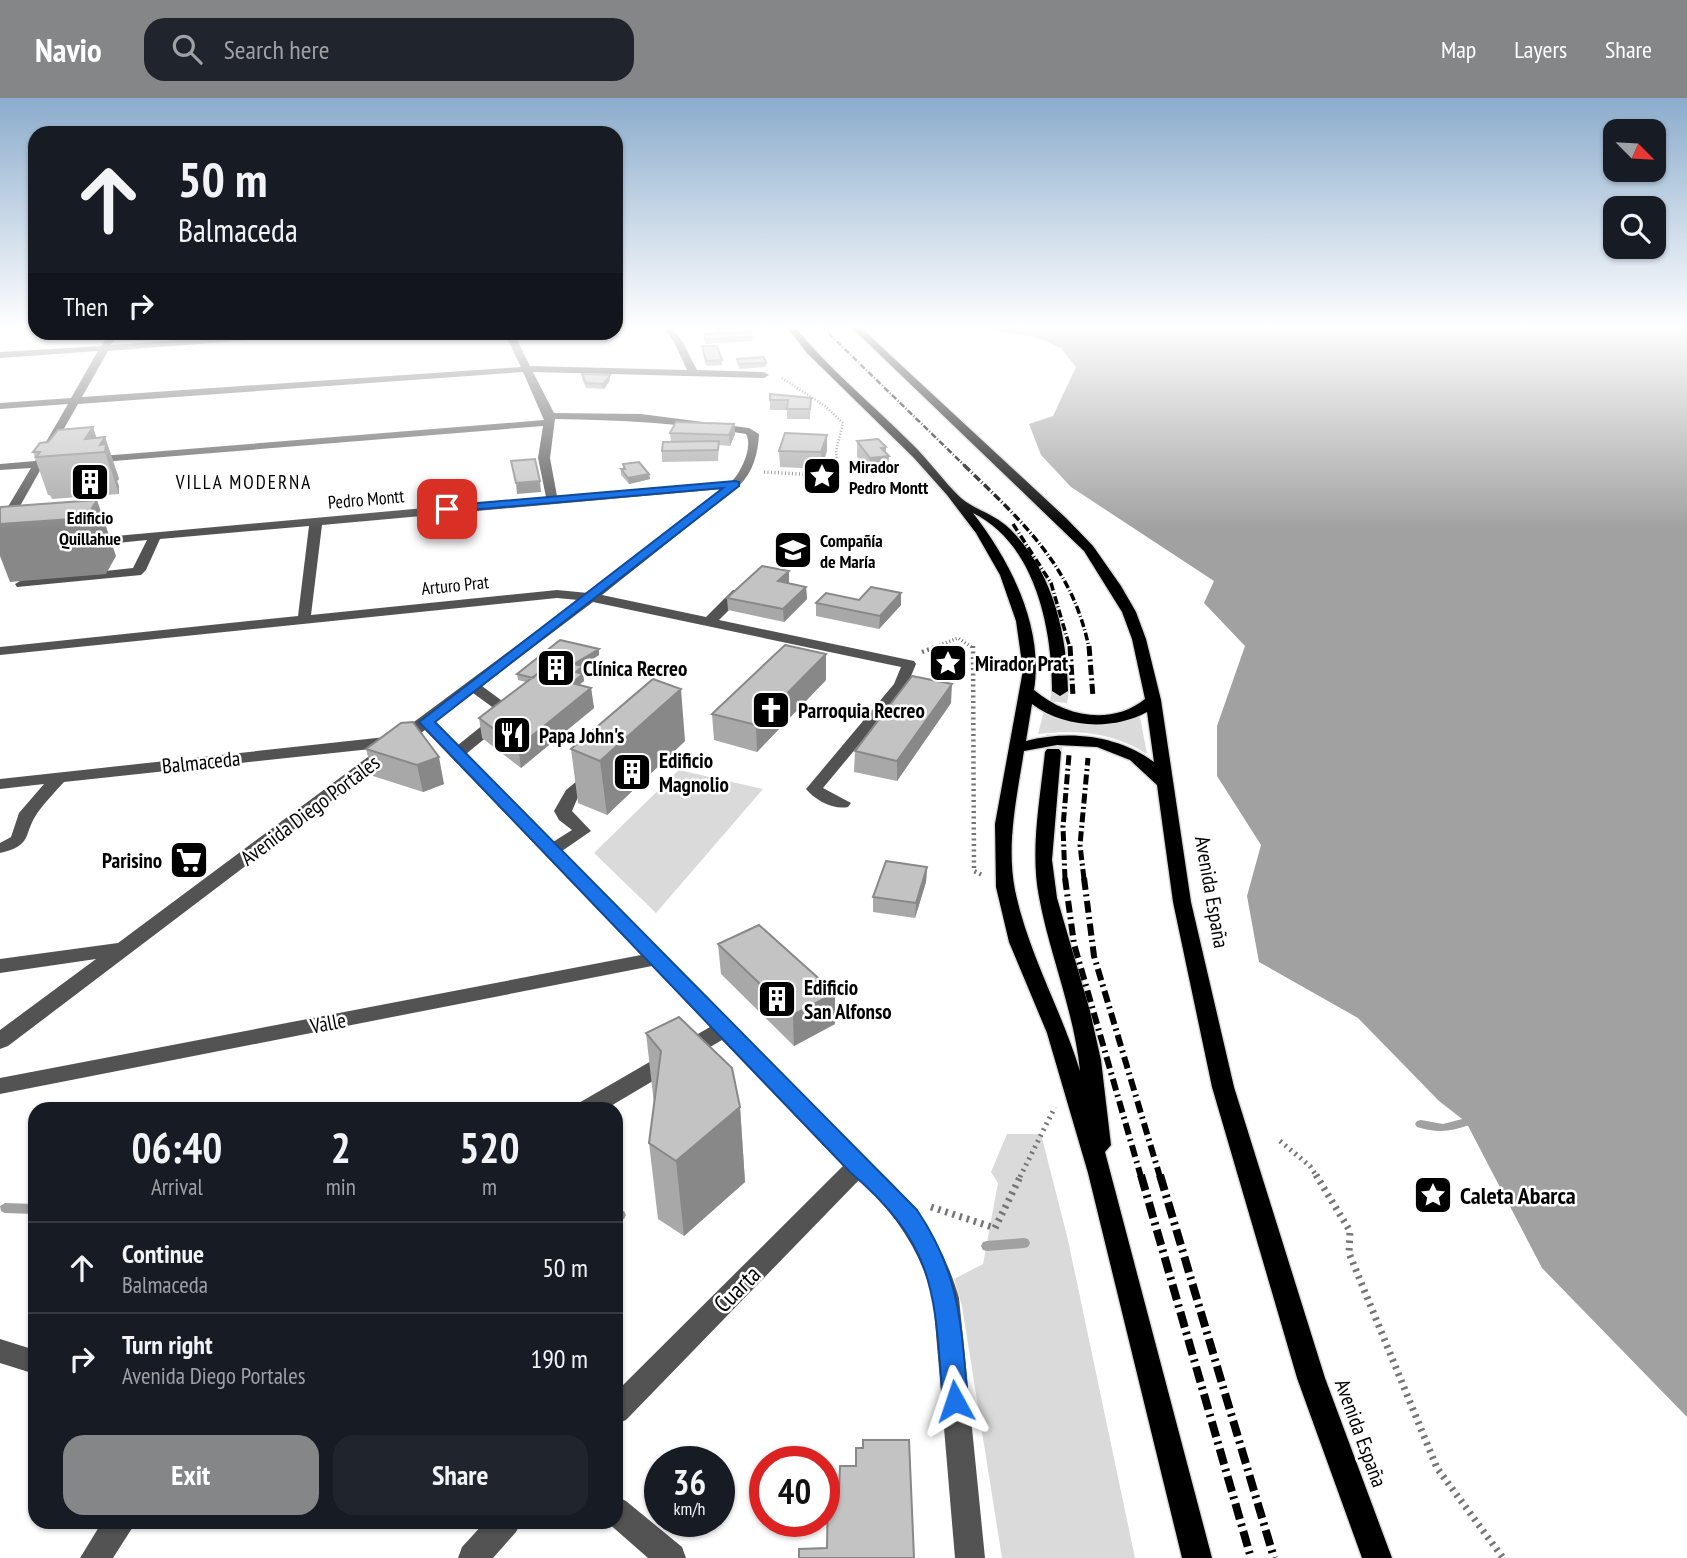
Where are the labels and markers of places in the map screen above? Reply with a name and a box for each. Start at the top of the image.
place icon: Mirador Pedro Montt [801,455,843,497]
place label: Mirador Pedro Montt [849,455,929,499]
building icon: Edificio Quillahue [69,461,111,503]
pin [417,479,477,539]
place label: Edificio Quillahue [59,506,121,550]
school or university icon: Compañía de María [772,529,814,571]
place label: Compañía de María [820,529,883,573]
place icon: Mirador Prat [927,642,969,684]
building icon: Clínica Recreo [535,647,577,689]
place label: Mirador Prat [975,650,1068,677]
place label: Clínica Recreo [583,655,687,682]
church icon: Parroquia Recreo [750,689,792,731]
place label: Parroquia Recreo [798,697,925,724]
restaurant icon: Papa John's [491,714,533,756]
place label: Papa John's [539,722,624,749]
place label: Edificio Magnolio [659,747,729,798]
building icon: Edificio Magnolio [611,751,653,793]
supermarket icon: Parisino [168,839,210,881]
place label: Parisino [102,847,162,874]
place label: Edificio San Alfonso [804,974,892,1025]
building icon: Edificio San Alfonso [756,978,798,1020]
place icon: Caleta Abarca [1412,1174,1454,1216]
place label: Caleta Abarca [1460,1180,1576,1211]

